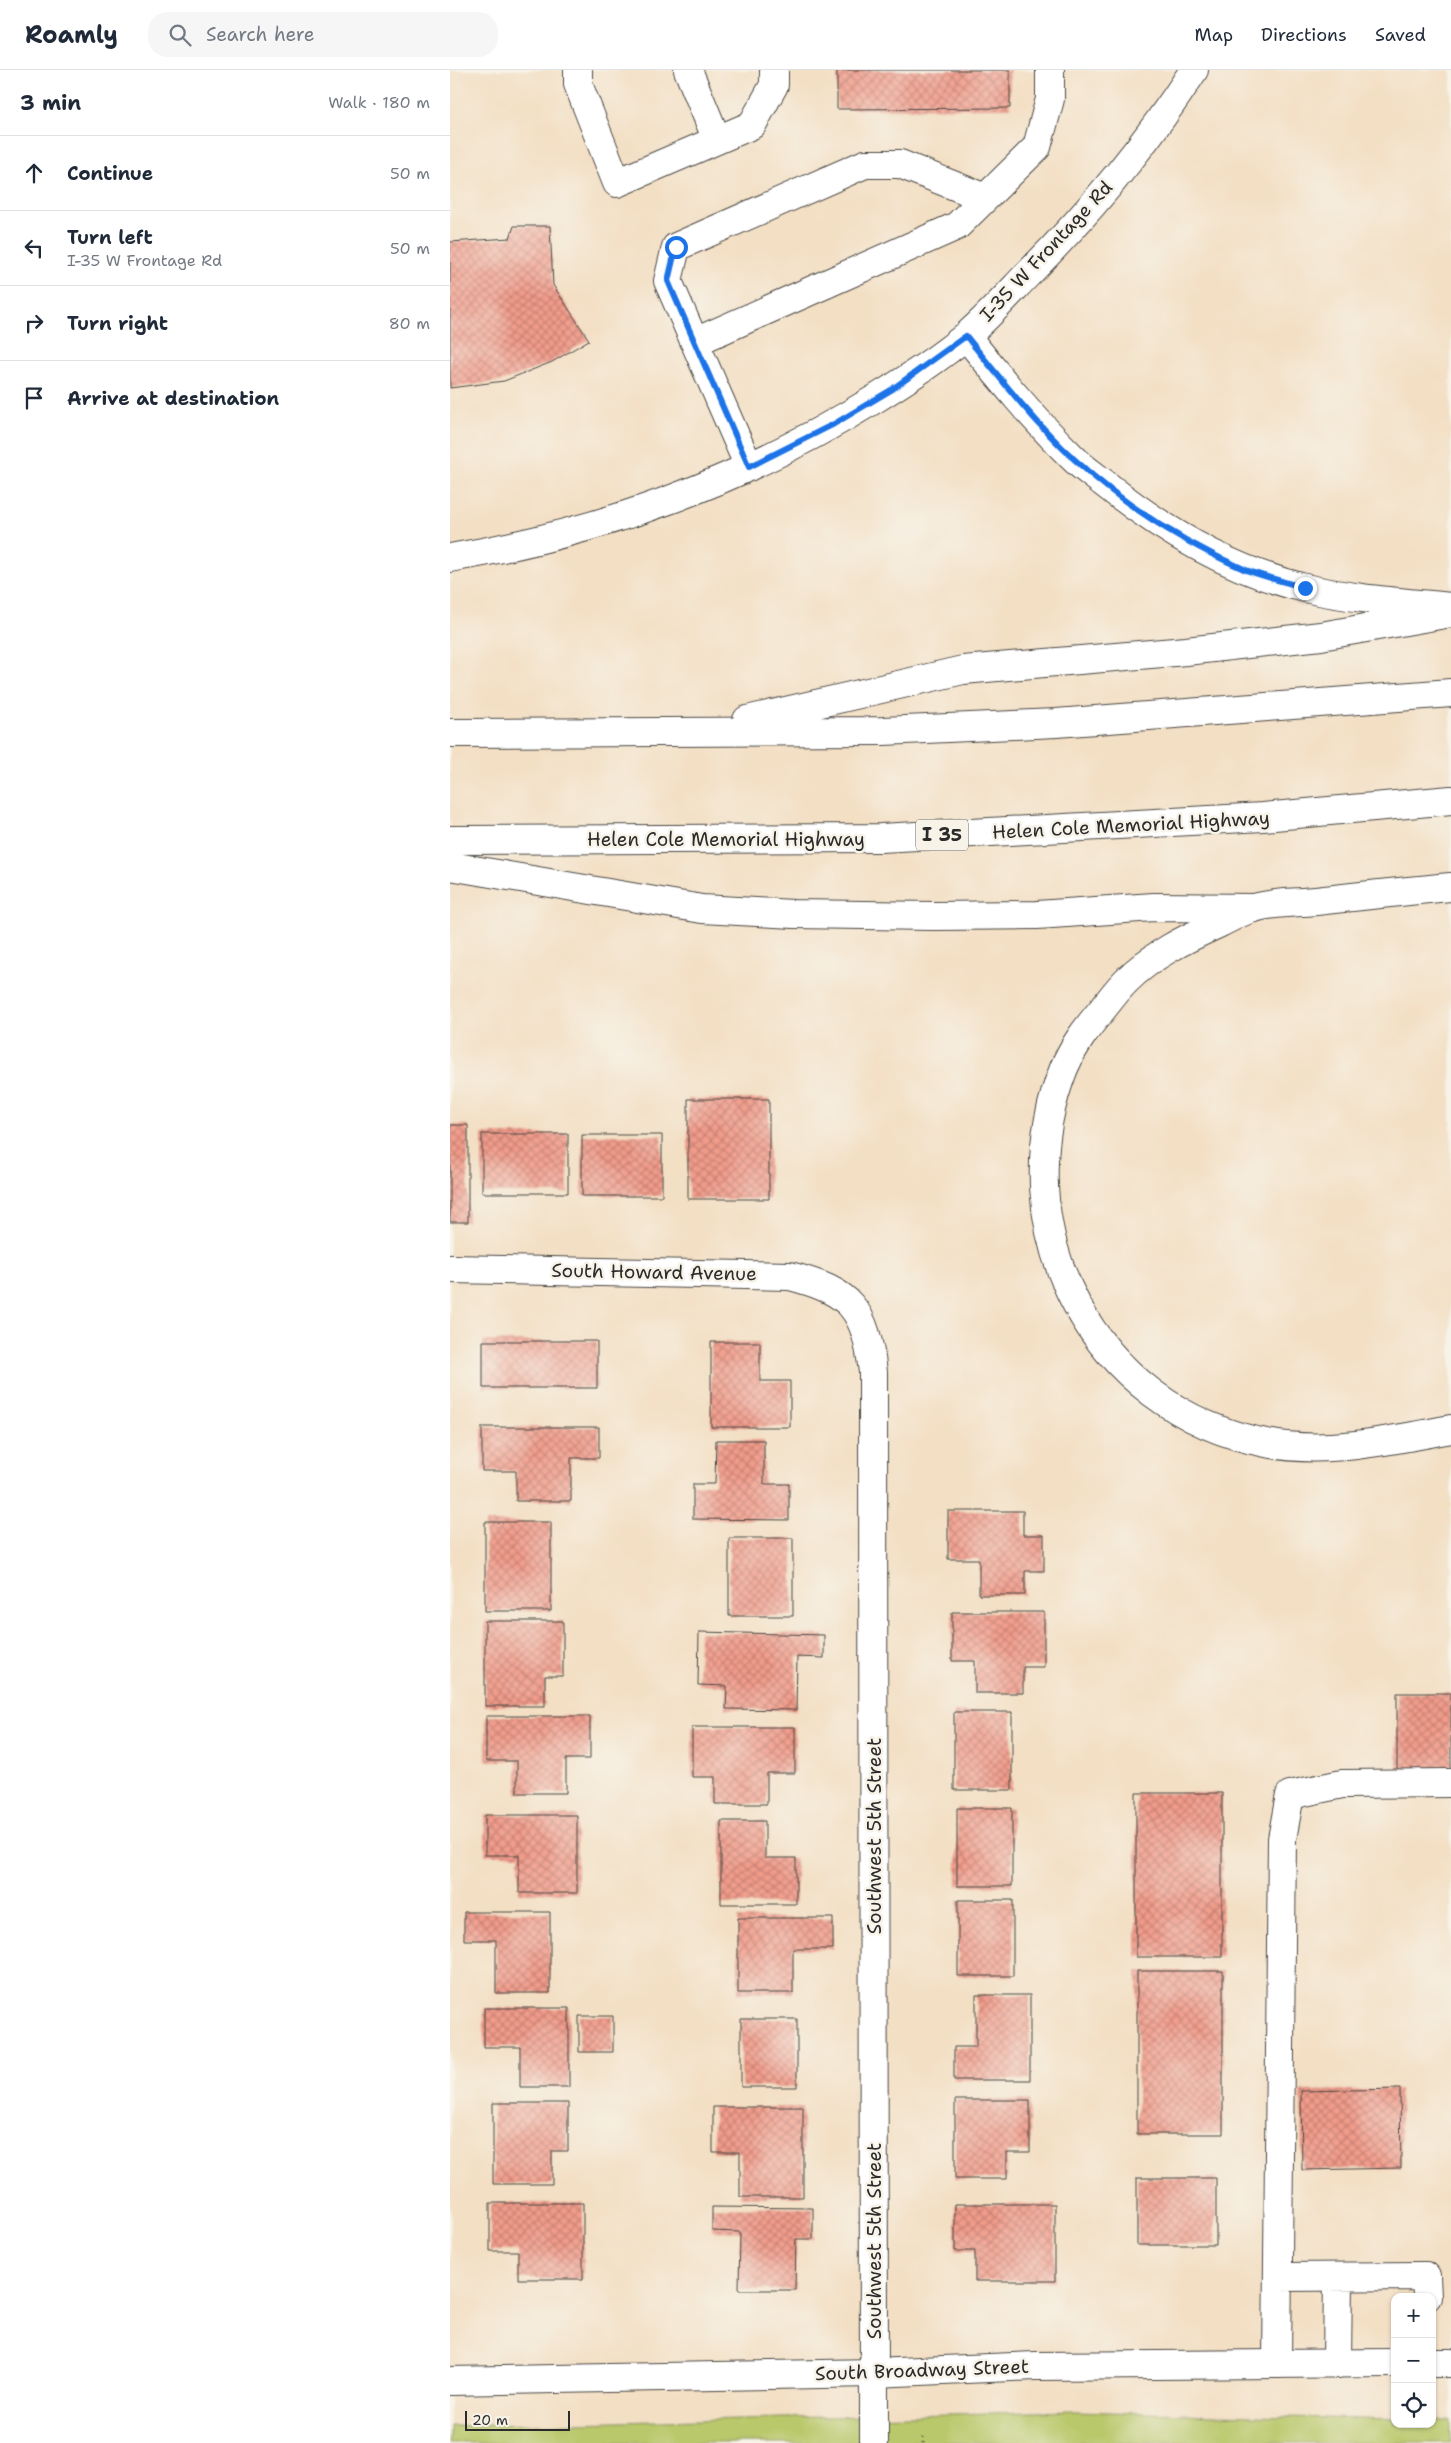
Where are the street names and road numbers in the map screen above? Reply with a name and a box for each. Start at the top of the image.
street label: I-35 W Frontage Rd [974,175,1118,327]
street label: Helen Cole Memorial Highway [991,805,1271,845]
road number: I 35 [916,820,968,850]
street label: Helen Cole Memorial Highway [587,827,865,852]
street label: South Howard Avenue [551,1258,757,1286]
street label: Southwest 5th Street [862,1738,887,1934]
street label: Southwest 5th Street [862,2143,887,2339]
street label: South Broadway Street [815,2354,1029,2386]

